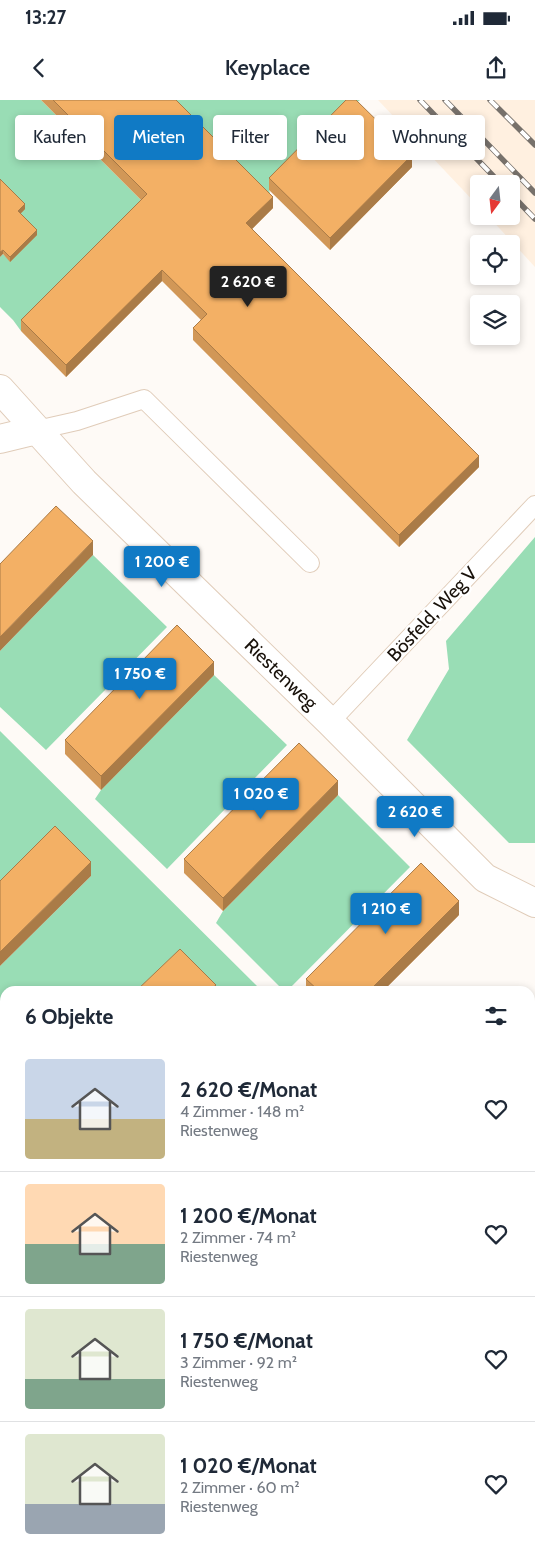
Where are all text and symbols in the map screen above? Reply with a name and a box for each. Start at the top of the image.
text: 13:27 [25,6,66,29]
icon: back [25,54,53,82]
text: Keyplace [225,54,310,81]
icon: share [482,54,510,82]
chip: Kaufen [15,115,104,160]
chip: Mieten [114,115,203,160]
chip: Filter [213,115,287,160]
chip: Neu [297,115,364,160]
chip: Wohnung [374,115,485,160]
north arrow [470,175,520,225]
map controls [470,175,520,345]
button: locate [470,235,520,285]
pin: 2 620 € [202,266,294,308]
text: 2 620 € [221,272,275,291]
button: layers [470,295,520,345]
pin: 1 200 € [116,546,208,588]
text: 1 200 € [135,552,189,571]
street label: Bösfeld, Weg V [382,562,482,666]
street label: Riestenweg [240,634,323,715]
pin: 1 750 € [94,658,186,700]
text: 1 750 € [114,664,166,683]
pin: 1 020 € [215,778,307,820]
text: 1 020 € [234,784,288,803]
pin: 2 620 € [369,796,461,838]
text: 2 620 € [388,802,442,821]
pin: 1 210 € [340,892,432,935]
text: 1 210 € [361,899,411,918]
icon: filters [482,1002,510,1030]
text: 6 Objekte [25,1004,113,1029]
text: 2 620 €/Monat [180,1077,317,1102]
icon: home [65,1079,125,1139]
icon: heart [482,1095,510,1123]
text: 4 Zimmer · 148 m² [180,1102,304,1121]
text: Riestenweg [180,1121,258,1140]
text: 1 200 €/Monat [180,1203,317,1228]
icon: home [65,1204,125,1264]
icon: heart [482,1220,510,1248]
text: 2 Zimmer · 74 m² [180,1228,296,1247]
text: Riestenweg [180,1247,258,1266]
text: 1 750 €/Monat [180,1328,313,1353]
icon: home [65,1329,125,1389]
icon: heart [482,1345,510,1373]
text: 3 Zimmer · 92 m² [180,1353,297,1372]
text: Riestenweg [180,1372,258,1391]
text: 1 020 €/Monat [180,1453,317,1478]
icon: home [65,1454,125,1514]
icon: heart [482,1470,510,1498]
text: 2 Zimmer · 60 m² [180,1478,300,1497]
text: Riestenweg [180,1497,258,1516]

